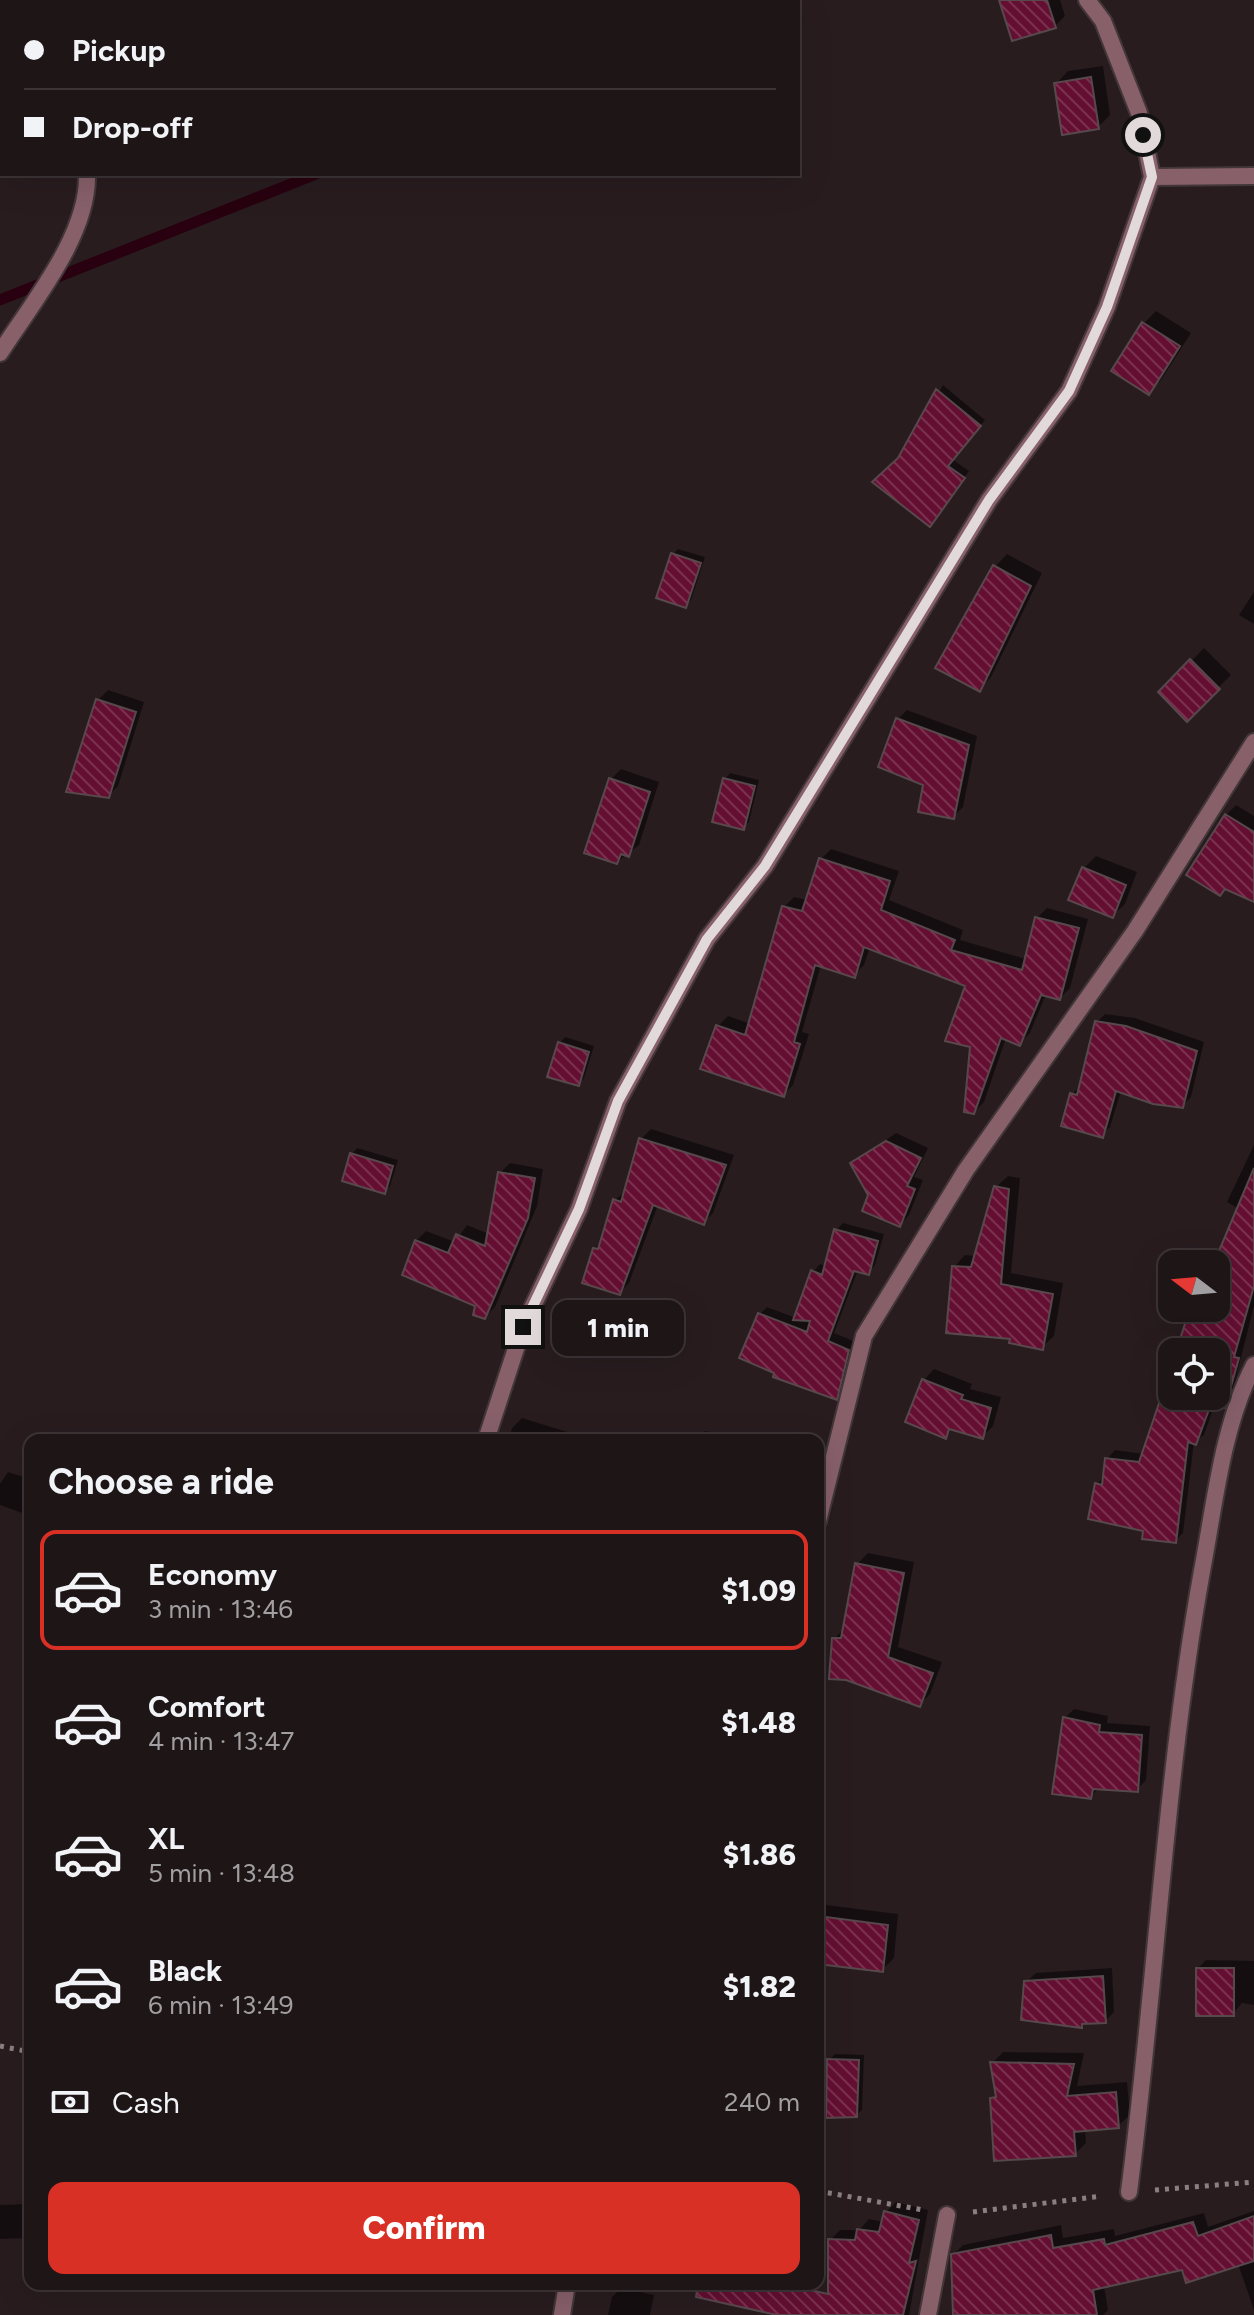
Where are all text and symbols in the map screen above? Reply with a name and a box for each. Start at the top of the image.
text: Pickup [72,32,166,69]
text: Drop-off [72,109,193,146]
route start [1125,117,1161,153]
north arrow [1158,1250,1230,1322]
map controls [1158,1250,1230,1410]
callout: 1 min [551,1299,683,1355]
route end [505,1309,541,1345]
text: 1 min [587,1312,649,1344]
button: locate [1158,1338,1230,1410]
text: Choose a ride [48,1460,274,1503]
icon: car [52,1554,124,1626]
text: Economy [148,1556,277,1593]
text: $1.09 [722,1572,796,1609]
text: 3 min · 13:46 [148,1593,293,1625]
icon: car [52,1686,124,1758]
text: Comfort [148,1688,266,1725]
text: $1.48 [721,1704,796,1741]
text: 4 min · 13:47 [148,1725,294,1757]
icon: car [52,1818,124,1890]
text: XL [148,1820,184,1857]
text: $1.86 [723,1836,796,1873]
text: 5 min · 13:48 [148,1857,295,1889]
icon: car [52,1950,124,2022]
text: Black [148,1952,222,1989]
text: $1.82 [723,1968,796,2005]
text: 6 min · 13:49 [148,1989,294,2021]
icon: cash [48,2080,92,2124]
text: Cash [112,2084,180,2121]
text: 240 m [724,2086,800,2118]
button: Confirm [48,2182,800,2274]

